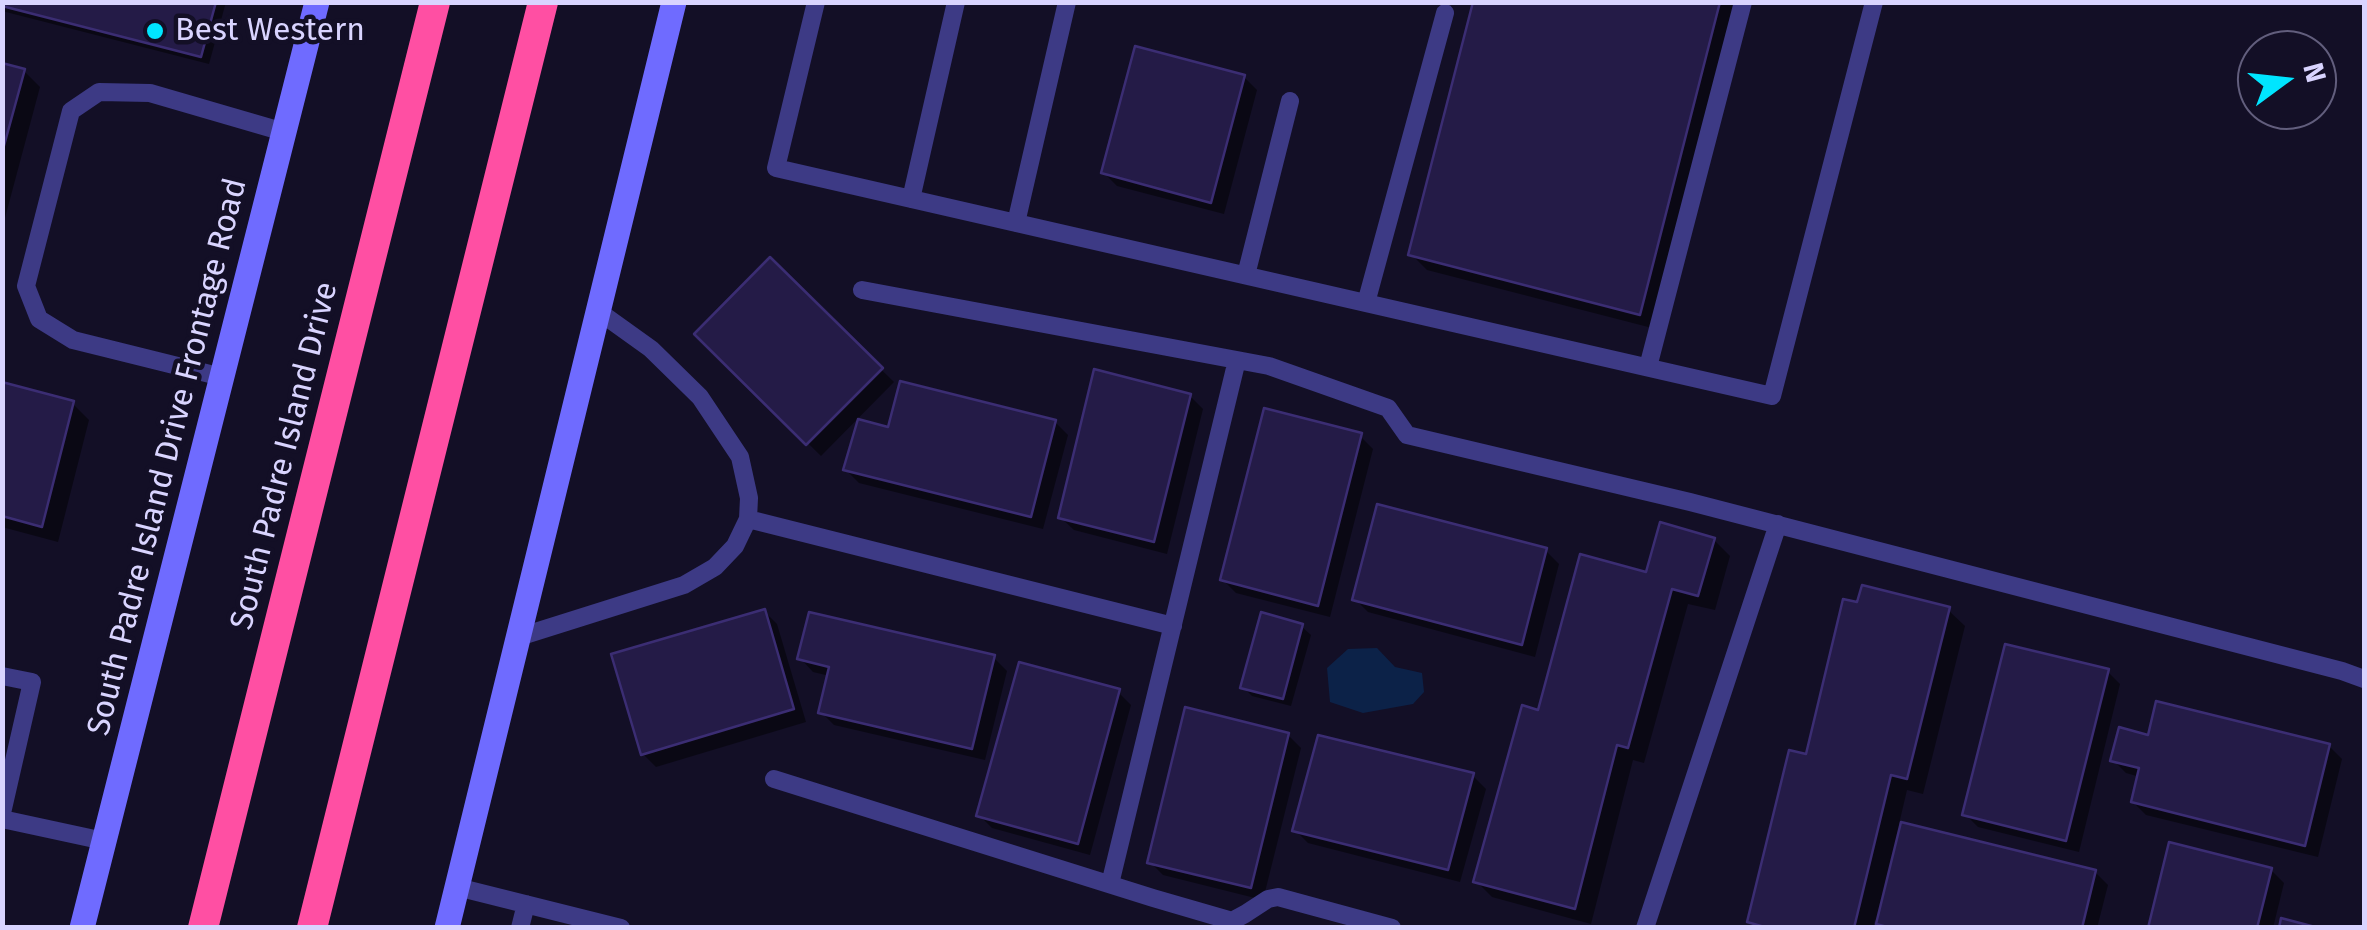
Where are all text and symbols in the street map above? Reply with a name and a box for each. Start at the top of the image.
place label: Best Western [175,12,365,50]
marker: Best Western [144,20,166,42]
north arrow [2237,30,2337,130]
text: N [2296,59,2333,86]
street label: South Padre Island Drive Frontage Road [80,174,256,740]
street label: South Padre Island Drive [223,278,347,634]

